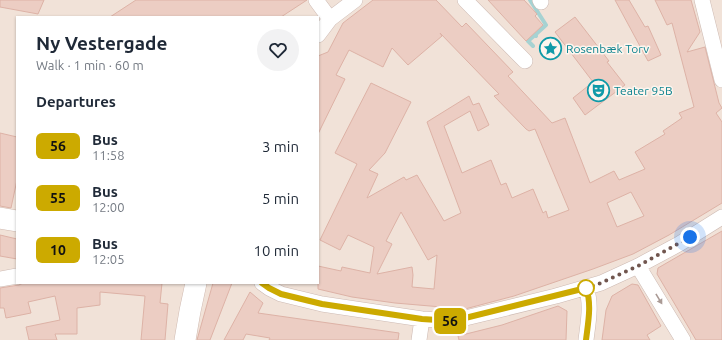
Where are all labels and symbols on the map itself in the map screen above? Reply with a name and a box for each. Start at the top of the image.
place icon: Rosenbæk Torv [537,36,563,62]
place label: Rosenbæk Torv [566,42,649,55]
theatre icon: Teater 95B [586,78,612,104]
place label: Teater 95B [614,84,673,97]
your location [680,227,700,247]
unlabelled marker [577,279,595,297]
one-way arrow [655,293,662,305]
line badge: 56 [432,308,468,334]

